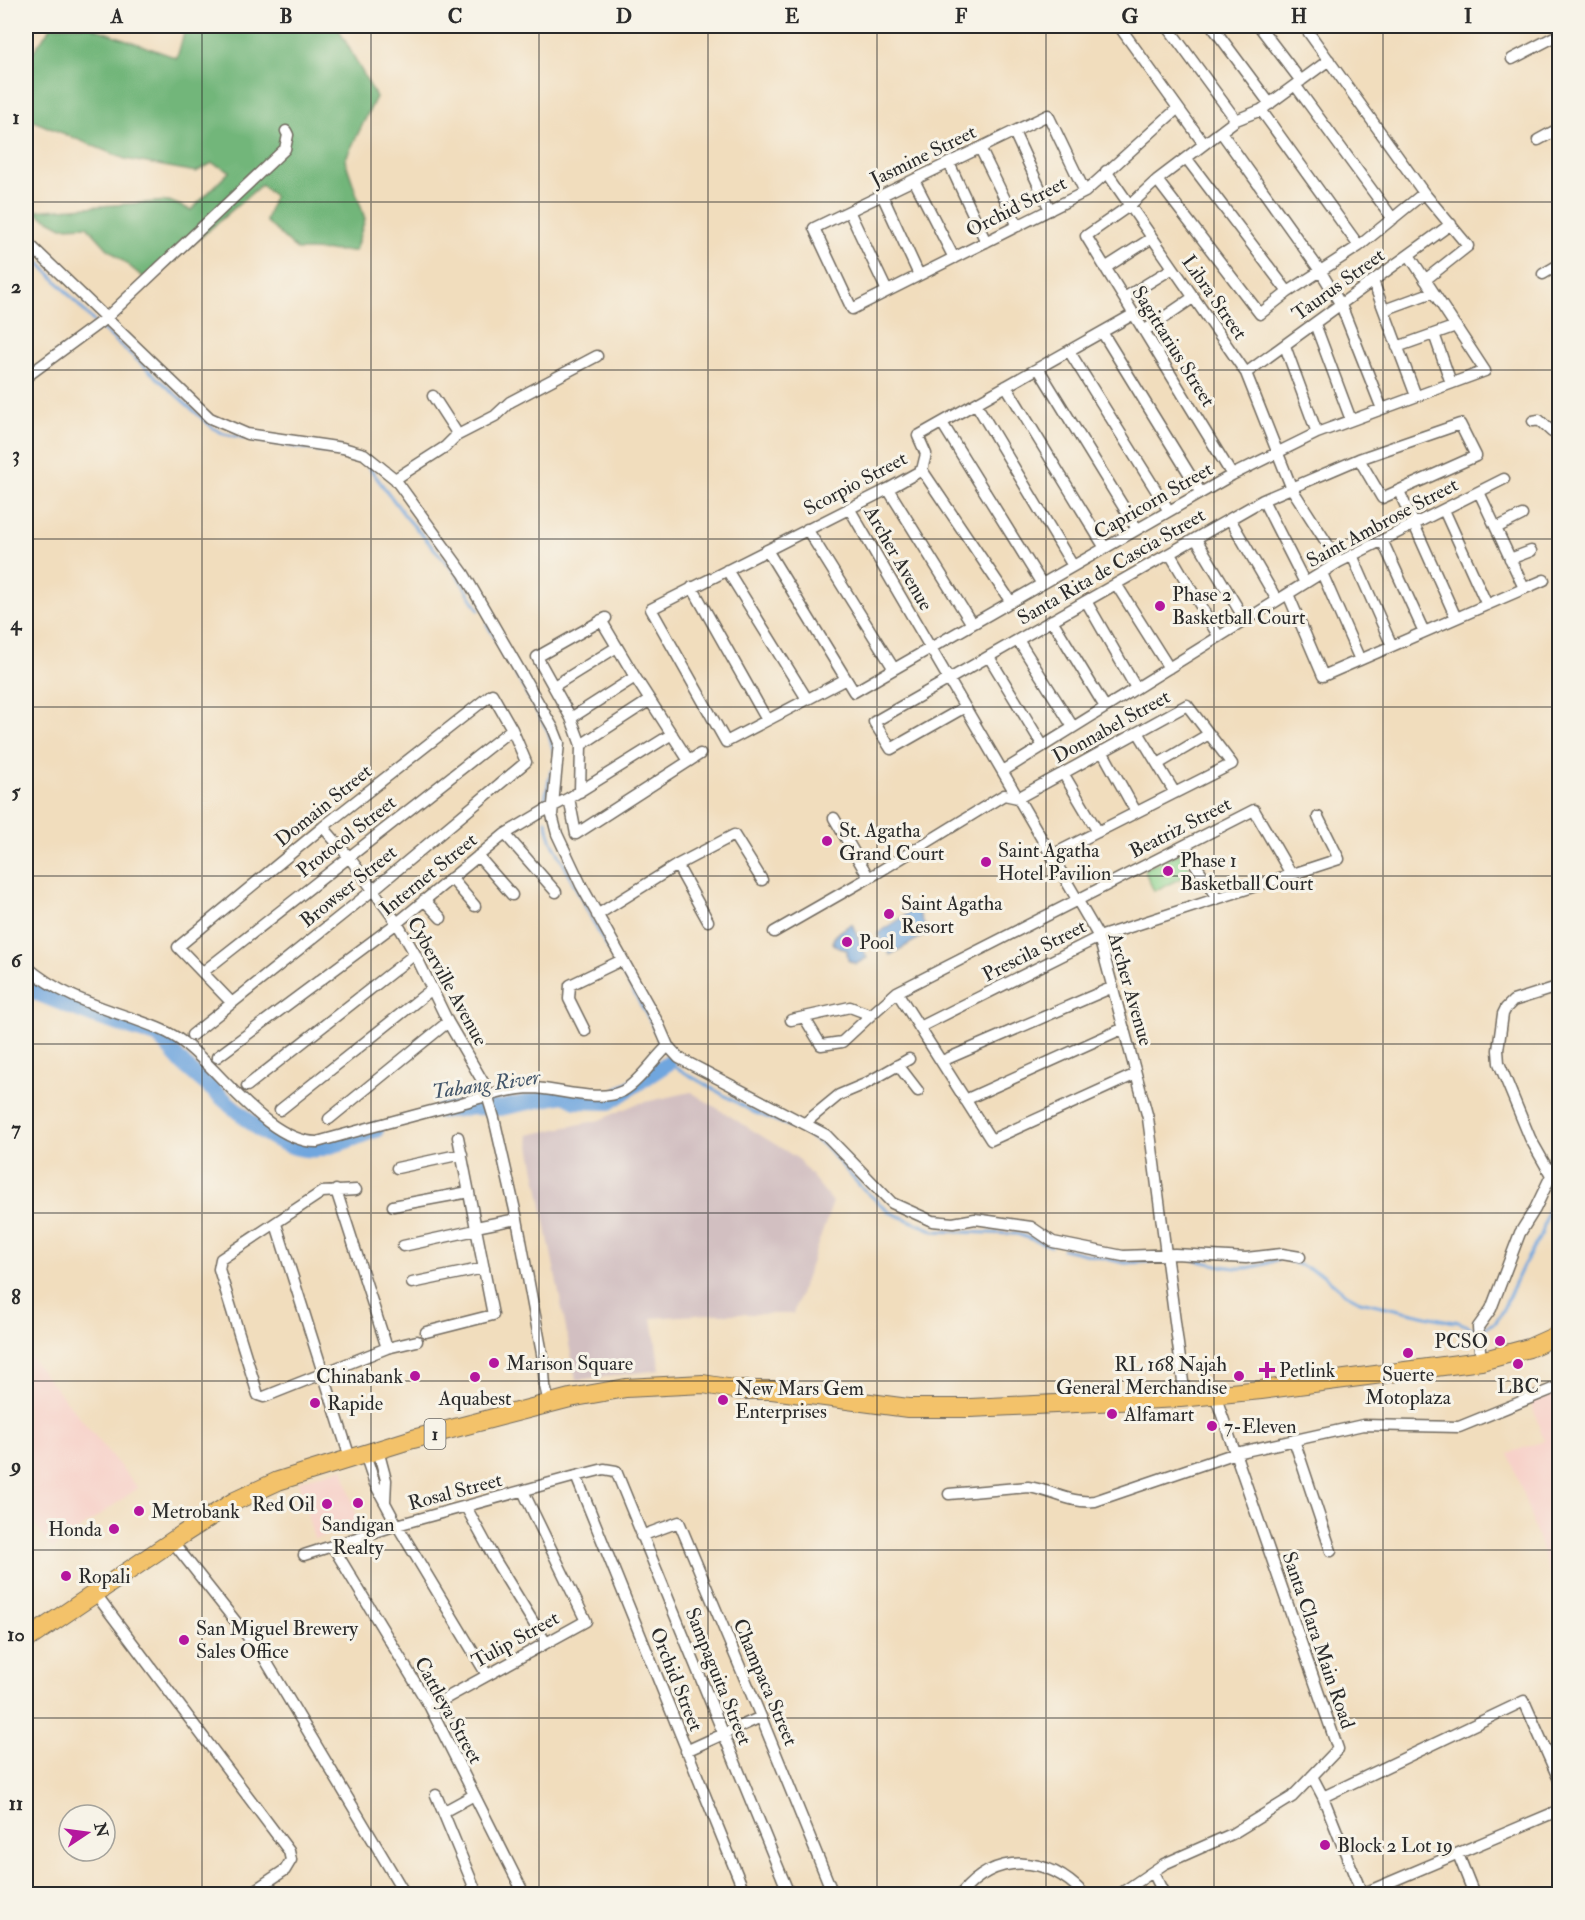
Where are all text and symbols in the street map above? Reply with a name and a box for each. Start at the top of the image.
text: A [110,4,124,29]
text: B [279,4,293,29]
text: C [448,4,462,29]
text: D [616,4,632,29]
text: E [785,4,800,29]
text: F [955,4,968,29]
text: G [1122,4,1139,29]
text: H [1291,4,1307,29]
text: I [1464,4,1472,29]
text: 1 [12,105,20,130]
street label: Jasmine Street [865,119,981,192]
street label: Orchid Street [962,170,1071,242]
street label: Taurus Street [1287,242,1390,326]
street label: Libra Street [1176,250,1253,345]
text: 2 [11,274,21,299]
street label: Sagittarius Street [1126,281,1221,412]
text: 3 [12,442,20,467]
street label: Scorpio Street [799,446,912,522]
street label: Capricorn Street [1089,456,1218,545]
street label: Saint Ambrose Street [1302,472,1463,573]
street label: Archer Avenue [858,501,939,615]
street label: Santa Rita de Cascia Street [1013,502,1210,631]
place label: Phase 2 Basketball Court [1172,582,1306,630]
marker: Phase 2 Basketball Court [1153,599,1167,613]
text: 4 [10,611,23,636]
street label: Donnabel Street [1048,684,1175,769]
street label: Domain Street [270,758,377,852]
text: 5 [12,779,22,804]
street label: Protocol Street [291,789,402,883]
street label: Beatriz Street [1125,791,1236,864]
place label: St. Agatha Grand Court [839,818,945,866]
street label: Internet Street [375,827,482,921]
marker: St. Agatha Grand Court [820,834,834,848]
place label: Saint Agatha Hotel Pavilion [998,838,1111,886]
street label: Browser Street [295,839,402,933]
place label: Phase 1 Basketball Court [1180,848,1314,896]
marker: Saint Agatha Hotel Pavilion [979,855,993,869]
marker: Phase 1 Basketball Court [1161,864,1175,878]
place label: Saint Agatha Resort [901,891,1003,939]
marker: Saint Agatha Resort [882,907,896,921]
street label: Cyberville Avenue [402,912,493,1050]
street label: Prescila Street [978,913,1091,987]
street label: Archer Avenue [1102,929,1159,1049]
place label: Pool [859,930,894,955]
marker: Pool [840,935,854,949]
text: 6 [11,948,23,973]
water label: Tabang River [430,1063,543,1105]
text: 7 [11,1116,21,1141]
text: 8 [11,1285,21,1310]
place label: PCSO [1434,1329,1488,1354]
marker: PCSO [1493,1334,1507,1348]
marker: Suerte Motoplaza [1401,1346,1415,1360]
place label: Marison Square [506,1351,633,1376]
place label: RL 168 Najah General Merchandise [1056,1352,1228,1400]
marker: Marison Square [487,1356,501,1370]
marker: LBC [1511,1357,1525,1371]
place label: Petlink [1279,1358,1336,1383]
place label: Suerte Motoplaza [1365,1362,1452,1411]
marker: Petlink [1260,1363,1274,1377]
place label: Chinabank [316,1364,403,1389]
marker: Chinabank [408,1369,422,1383]
marker: RL 168 Najah General Merchandise [1232,1369,1246,1383]
marker: Aquabest [468,1370,482,1384]
place label: LBC [1497,1374,1539,1399]
place label: New Mars Gem Enterprises [735,1376,865,1425]
place label: Aquabest [437,1386,512,1411]
place label: Rapide [327,1391,383,1417]
marker: New Mars Gem Enterprises [716,1393,730,1407]
marker: Rapide [308,1396,322,1410]
place label: Alfamart [1123,1402,1195,1427]
marker: Alfamart [1105,1407,1119,1421]
place label: 7-Eleven [1224,1414,1297,1439]
road number: 1 [424,1419,446,1449]
marker: 7-Eleven [1205,1419,1219,1433]
text: 9 [9,1453,21,1478]
street label: Rosal Street [405,1467,505,1516]
place label: Red Oil [252,1492,315,1517]
marker: Sandigan Realty [351,1496,365,1510]
marker: Red Oil [320,1497,334,1511]
place label: Metrobank [151,1499,240,1524]
marker: Metrobank [132,1504,146,1518]
place label: Sandigan Realty [321,1512,395,1560]
place label: Honda [48,1517,103,1542]
marker: Honda [107,1522,121,1536]
street label: Santa Clara Main Road [1277,1548,1361,1732]
place label: Ropali [78,1564,131,1590]
marker: Ropali [59,1569,73,1583]
street label: Sampaguita Street [679,1604,758,1749]
street label: Tulip Street [467,1605,564,1675]
street label: Champaca Street [727,1615,804,1750]
place label: San Miguel Brewery Sales Office [196,1616,359,1664]
text: 10 [7,1622,25,1647]
street label: Orchid Street [644,1624,709,1735]
marker: San Miguel Brewery Sales Office [177,1633,191,1647]
street label: Cattleya Street [409,1652,488,1769]
text: 11 [9,1791,23,1816]
north arrow [57,1803,117,1863]
text: N [89,1820,112,1840]
place label: Block 2 Lot 19 [1337,1833,1453,1858]
marker: Block 2 Lot 19 [1318,1838,1332,1852]

